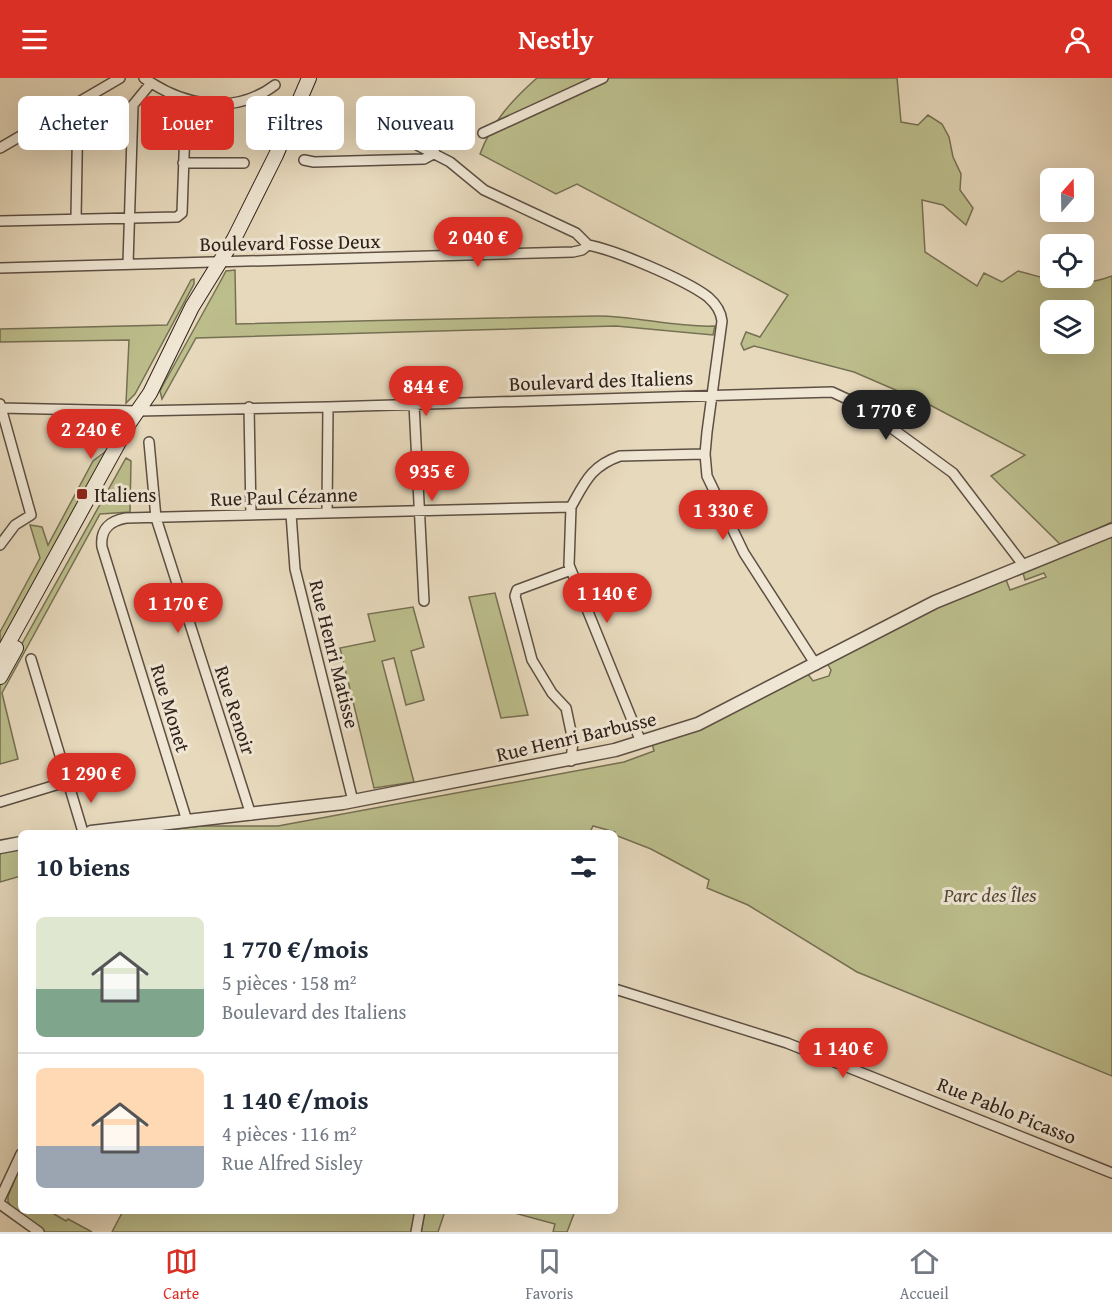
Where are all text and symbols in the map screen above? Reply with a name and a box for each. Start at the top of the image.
text: Nestly [518,19,594,59]
icon: menu [18,23,51,56]
icon: person [1061,23,1094,56]
chip: Acheter [18,96,129,150]
chip: Louer [141,96,234,150]
chip: Filtres [246,96,344,150]
chip: Nouveau [356,96,475,150]
north arrow [1040,168,1094,222]
map controls [1040,168,1094,354]
pin: 2 040 € [423,217,533,268]
text: 2 040 € [448,222,508,251]
street label: Boulevard Fosse Deux [199,226,381,258]
button: locate [1040,234,1094,288]
button: layers [1040,300,1094,354]
street label: Boulevard des Italiens [508,362,694,398]
pin: 844 € [384,366,468,417]
text: 844 € [403,371,449,400]
pin: 1 770 € [831,390,941,441]
text: 1 770 € [856,395,916,424]
pin: 2 240 € [36,409,146,460]
text: 2 240 € [61,414,121,443]
pin: 935 € [390,451,474,502]
text: 935 € [409,456,455,485]
street label: Rue Paul Cézanne [210,479,358,513]
place label: Italiens [94,480,157,509]
marker: Italiens [75,487,89,501]
pin: 1 330 € [668,490,778,541]
text: 1 330 € [693,495,753,524]
pin: 1 140 € [552,573,662,624]
street label: Rue Henri Matisse [303,577,367,731]
text: 1 140 € [577,578,637,607]
pin: 1 170 € [123,583,233,634]
text: 1 170 € [148,588,208,617]
street label: Rue Monet [144,661,198,755]
street label: Rue Renoir [208,662,264,758]
street label: Rue Henri Barbusse [493,703,659,769]
pin: 1 290 € [36,753,146,804]
text: 1 290 € [61,758,121,787]
text: 10 biens [36,847,130,886]
icon: filters [567,850,600,883]
park label: Parc des Îles [943,880,1037,909]
text: 1 770 €/mois [222,929,369,968]
icon: home [84,941,156,1013]
text: 5 pièces · 158 m² [222,968,357,997]
text: Boulevard des Italiens [222,997,406,1026]
pin: 1 140 € [788,1028,898,1079]
text: 1 140 € [813,1033,873,1062]
street label: Rue Pablo Picasso [933,1069,1081,1151]
text: 1 140 €/mois [222,1080,369,1119]
icon: home [84,1092,156,1164]
text: 4 pièces · 116 m² [222,1119,357,1148]
text: Rue Alfred Sisley [222,1148,363,1177]
tab: Carte [163,1245,199,1305]
tab: Favoris [526,1245,573,1305]
tab: Accueil [900,1245,949,1305]

